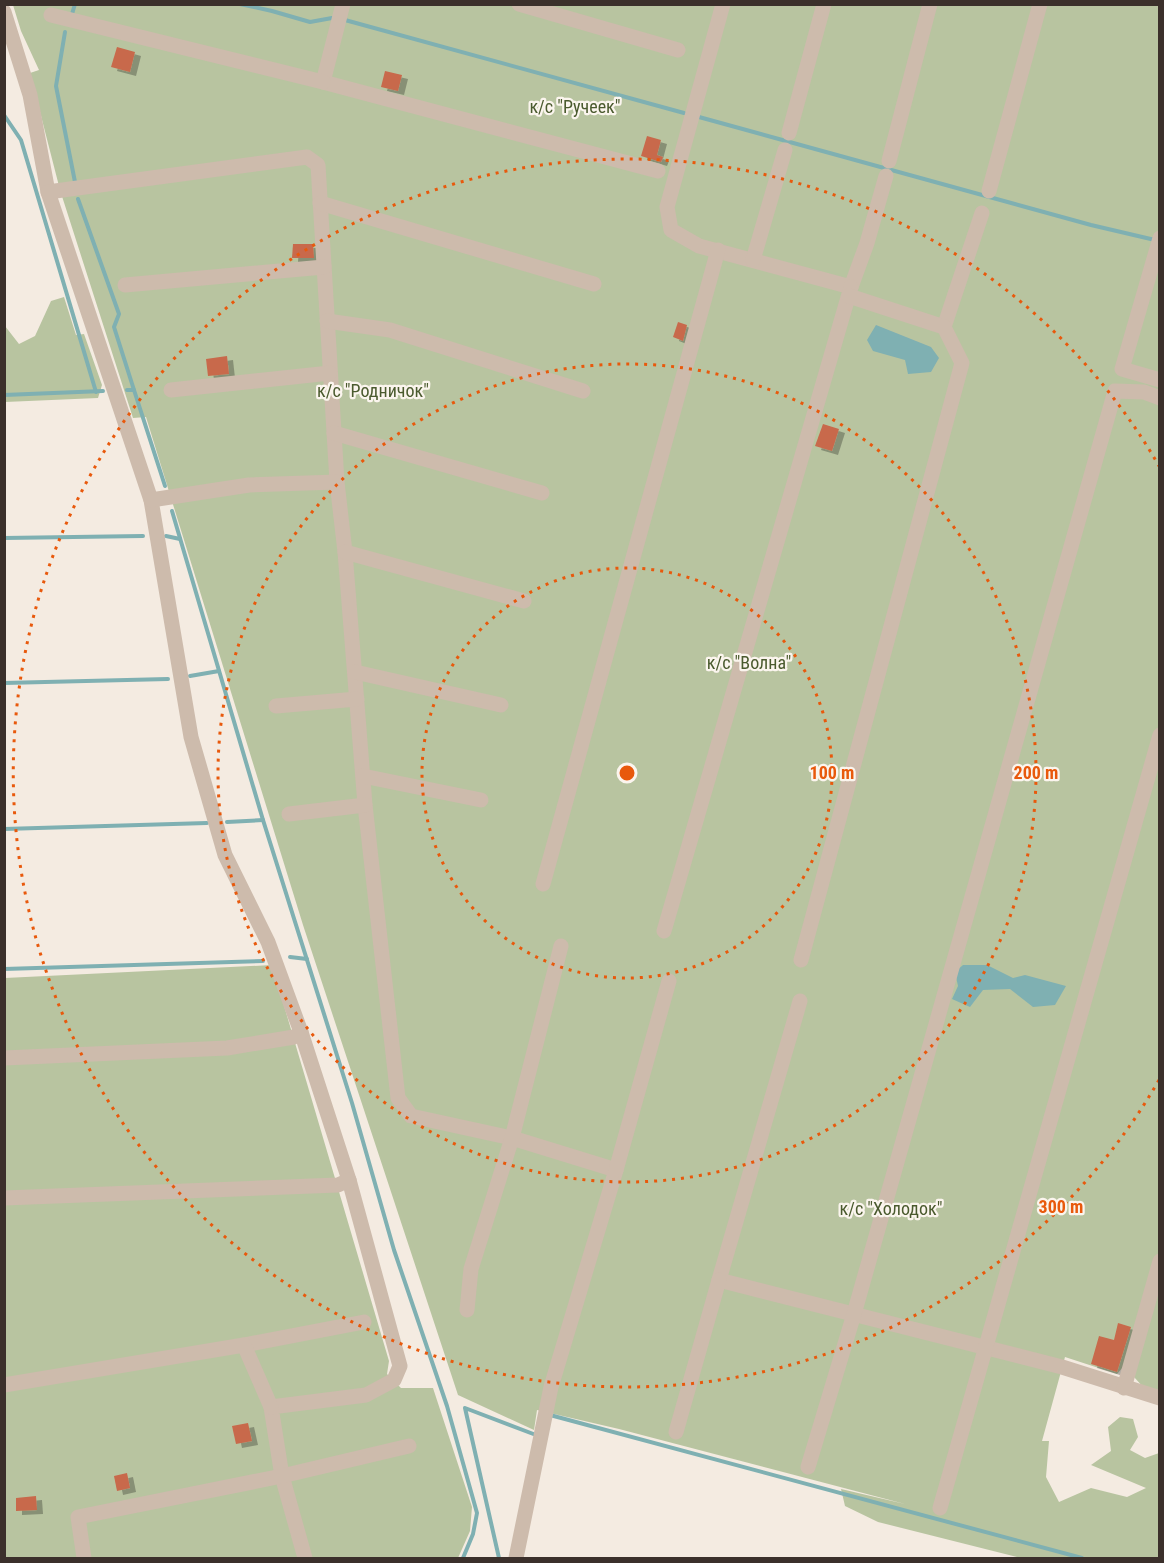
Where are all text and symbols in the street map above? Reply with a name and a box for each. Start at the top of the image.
park label: к/с "Ручеек" [529,96,621,117]
park label: к/с "Родничок" [317,380,429,401]
park label: к/с "Волна" [707,652,791,673]
text: 100 m [810,762,854,783]
text: 200 m [1014,762,1058,783]
centre of rings [617,763,637,783]
text: 300 m [1039,1196,1083,1217]
park label: к/с "Холодок" [840,1198,942,1219]

